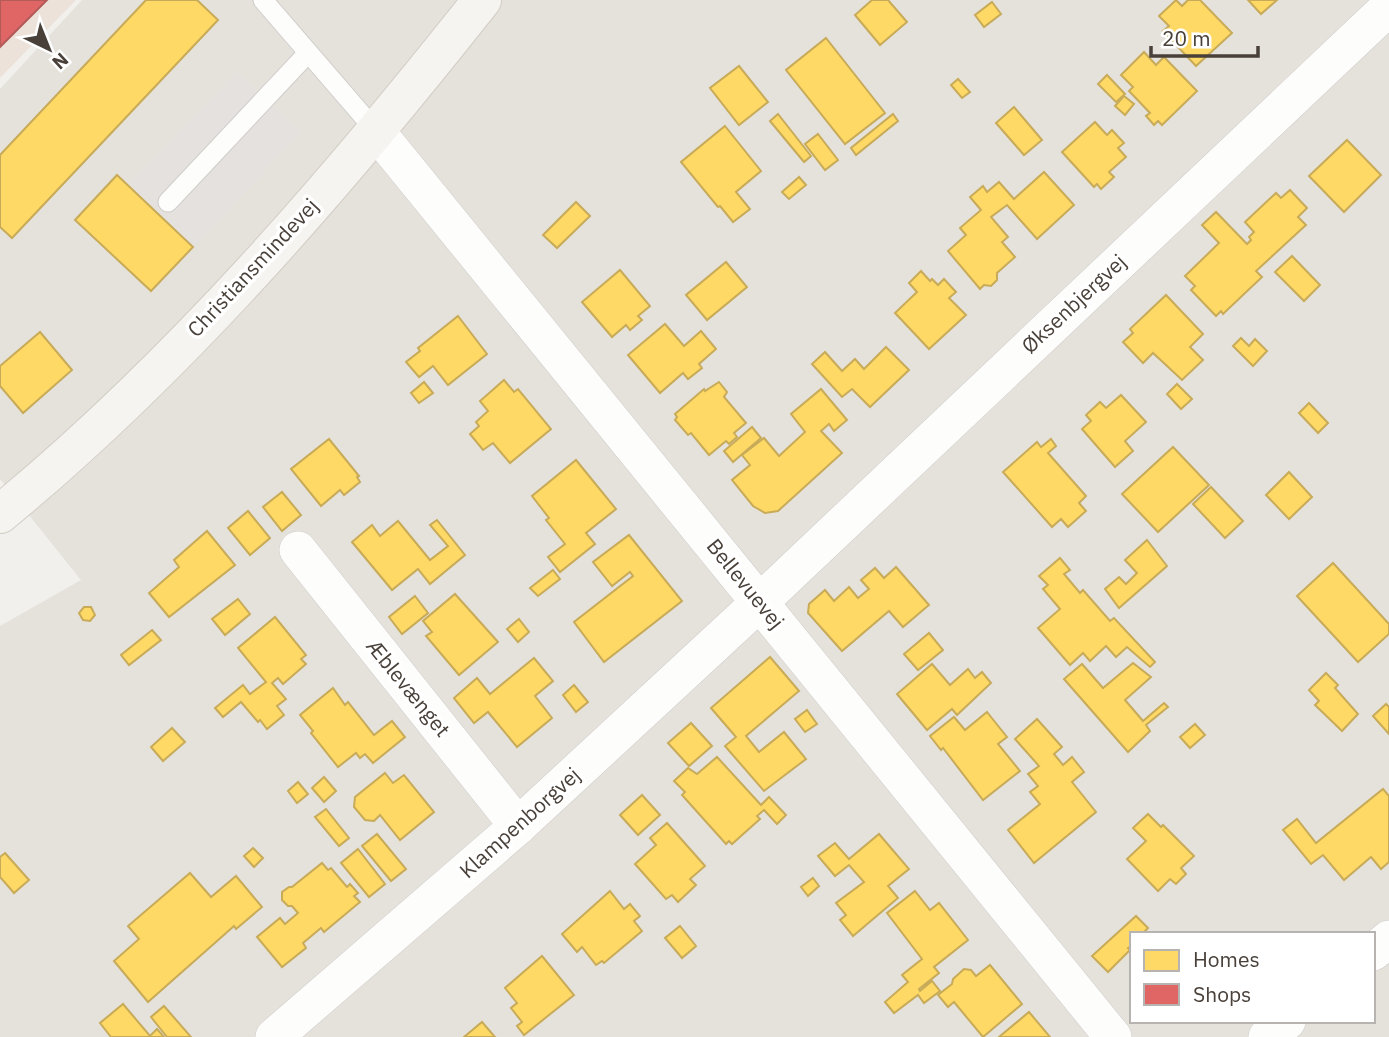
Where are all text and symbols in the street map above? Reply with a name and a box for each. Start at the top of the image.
north arrow [14,14,84,84]
scale bar [1151,14,1258,58]
text: 20 m [1162,24,1211,52]
text: N [47,48,74,75]
street label: Christiansmindevej [181,192,324,343]
street label: Øksenbjergvej [1015,247,1132,359]
street label: Bellevuevej [701,532,791,634]
street label: Æblevænget [361,633,457,742]
street label: Klampenborgvej [453,761,586,884]
legend [1130,932,1375,1023]
text: Homes [1193,945,1260,973]
text: Shops [1193,980,1251,1008]

